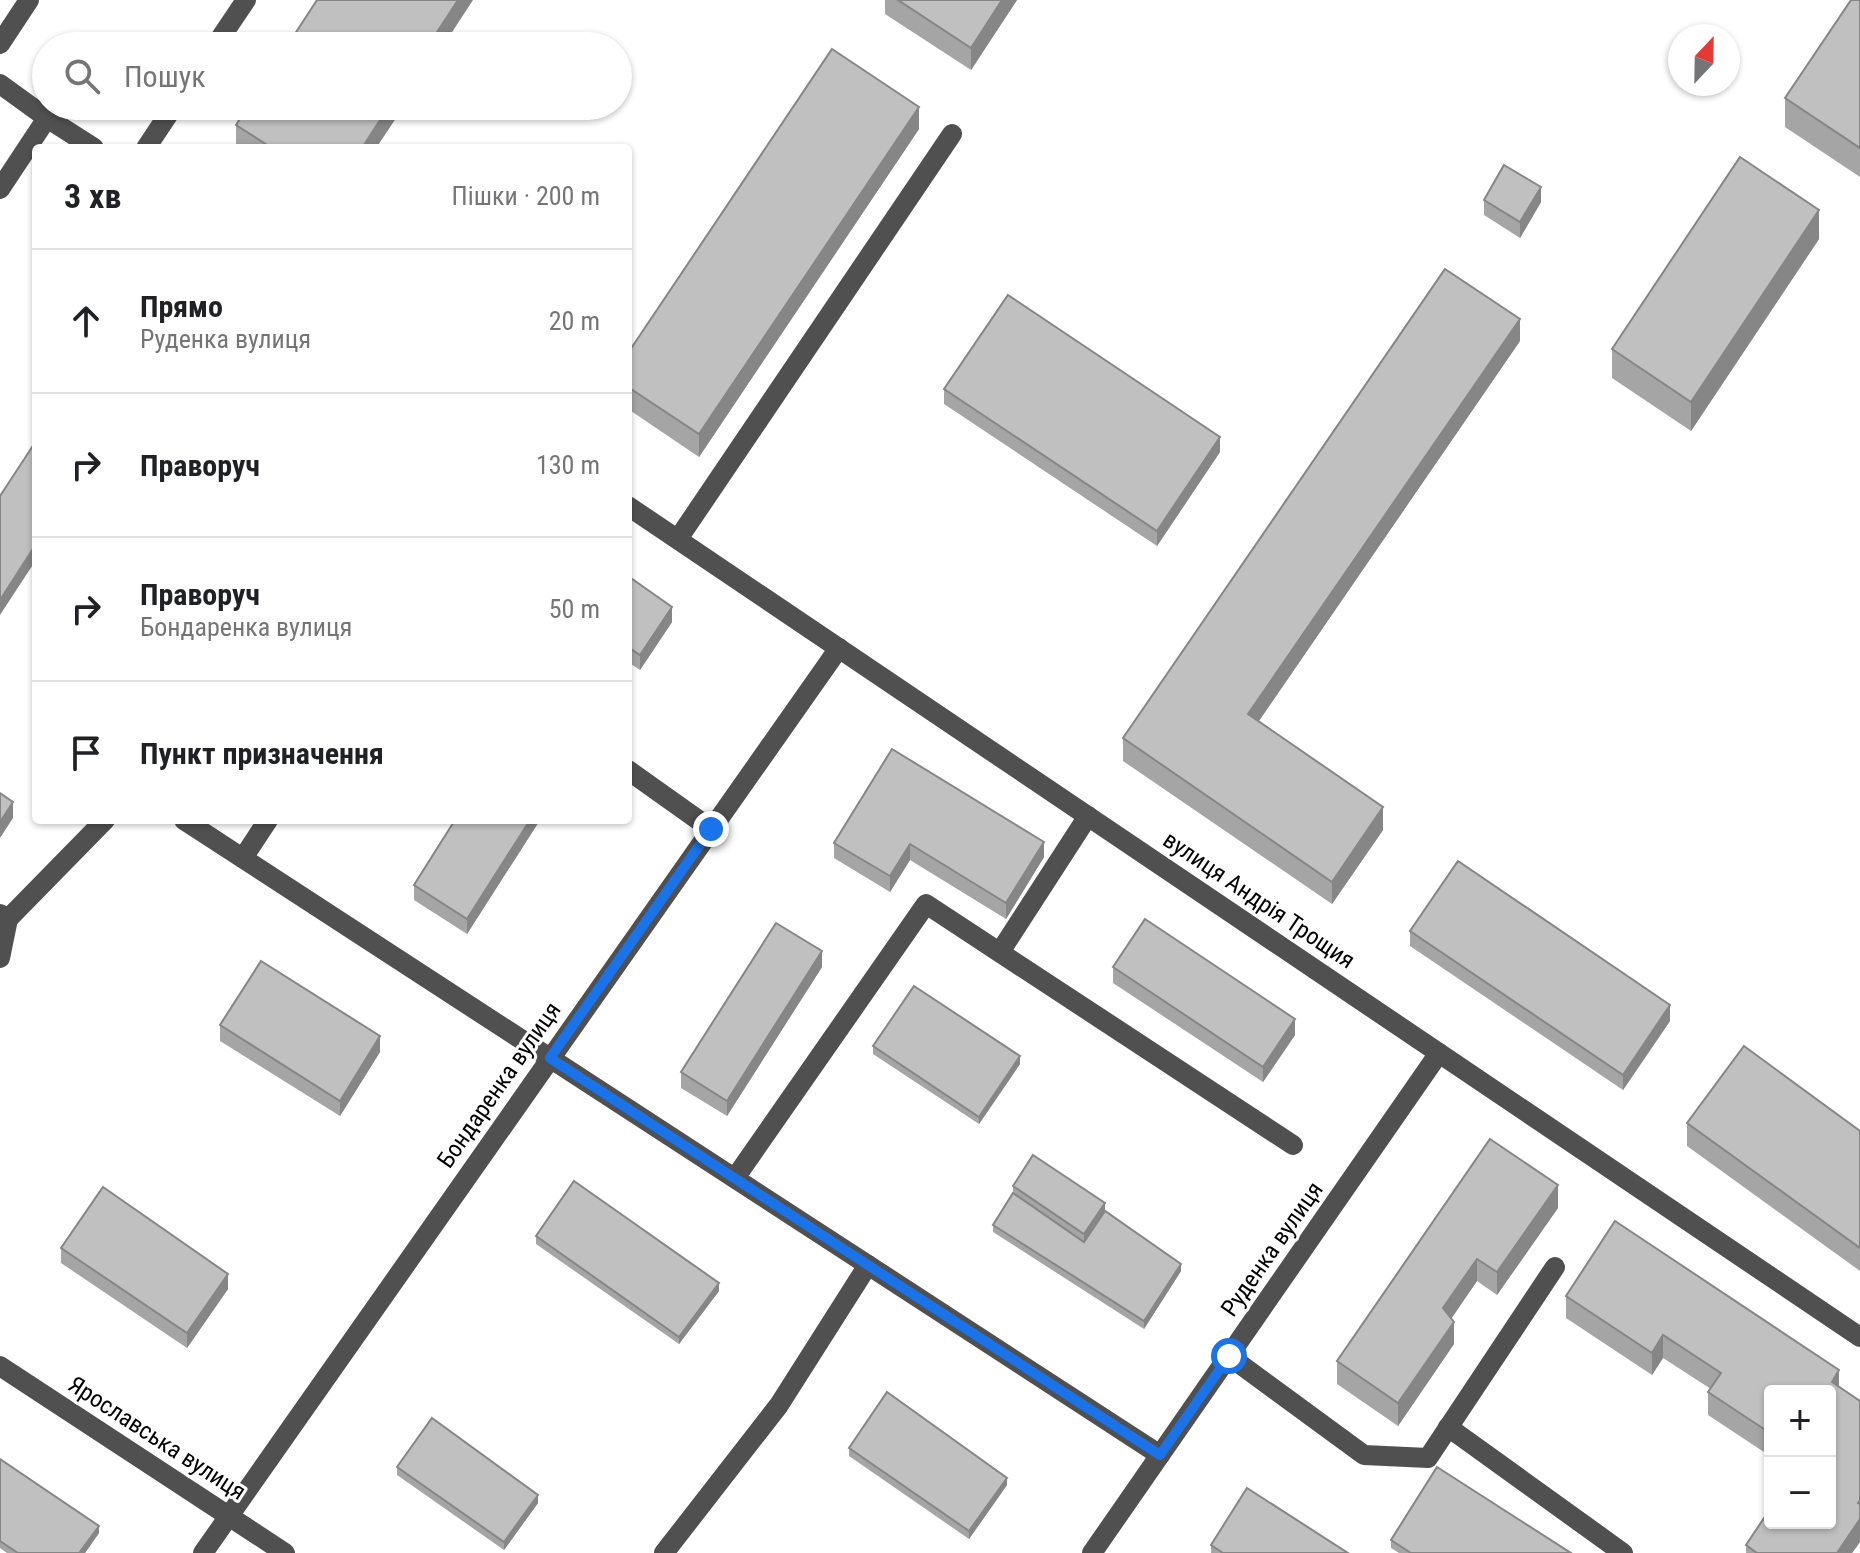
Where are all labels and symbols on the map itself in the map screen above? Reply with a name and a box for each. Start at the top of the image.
north arrow [1668,24,1740,96]
route end [693,811,729,847]
street label: вулиця Андрія Трощия [1158,826,1360,974]
street label: Бондаренка вулиця [431,997,567,1173]
street label: Руденка вулиця [1215,1176,1329,1322]
route start [1211,1338,1247,1374]
street label: Ярославська вулиця [63,1370,251,1506]

